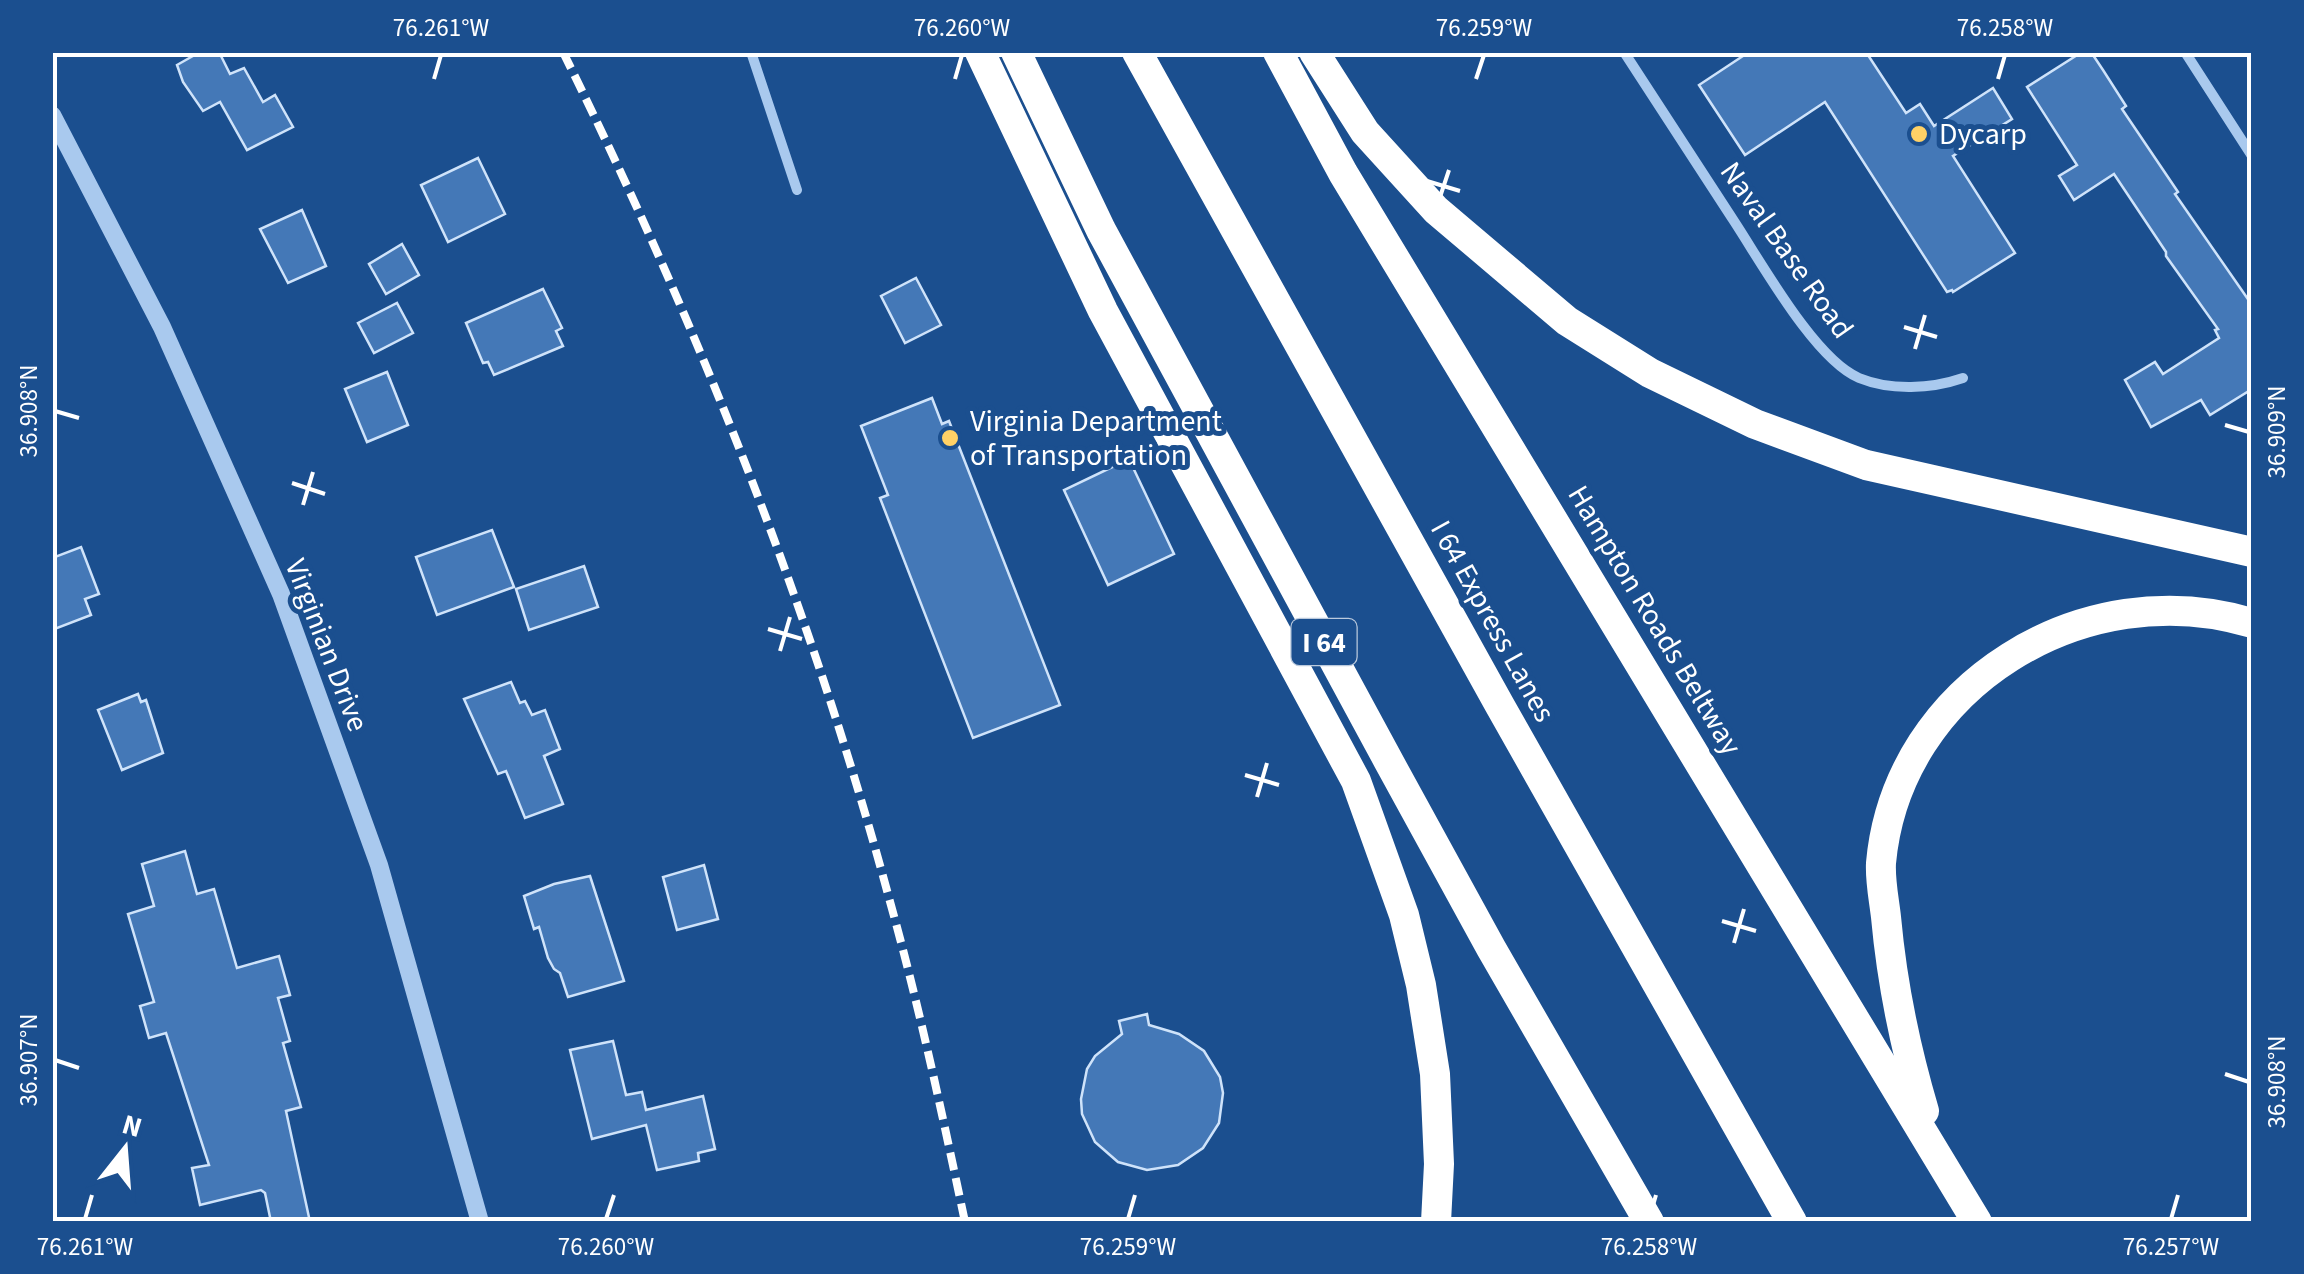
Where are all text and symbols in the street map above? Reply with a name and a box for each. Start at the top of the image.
text: 76.261°W [393,10,489,46]
text: 76.260°W [914,10,1010,46]
text: 76.259°W [1436,10,1532,46]
text: 76.258°W [1957,10,2053,46]
place label: Dycarp [1939,113,2027,156]
marker: Dycarp [1908,123,1930,145]
street label: Naval Base Road [1710,153,1864,348]
text: 36.908°N [11,365,47,457]
text: 36.909°N [2259,386,2295,478]
place label: Virginia Department of Transportation [970,400,1222,477]
marker: Virginia Department of Transportation [939,427,961,449]
street label: Hampton Roads Beltway [1557,477,1752,763]
street label: I 64 Express Lanes [1419,513,1566,730]
street label: Virginian Drive [274,553,379,738]
road number: I 64 [1292,619,1356,665]
text: 36.907°N [11,1014,47,1106]
text: 36.908°N [2259,1036,2295,1128]
north arrow [75,1099,175,1199]
text: N [117,1104,147,1148]
text: 76.261°W [37,1229,133,1265]
text: 76.260°W [558,1229,654,1265]
text: 76.259°W [1080,1229,1176,1265]
text: 76.258°W [1601,1229,1697,1265]
text: 76.257°W [2123,1229,2219,1265]

